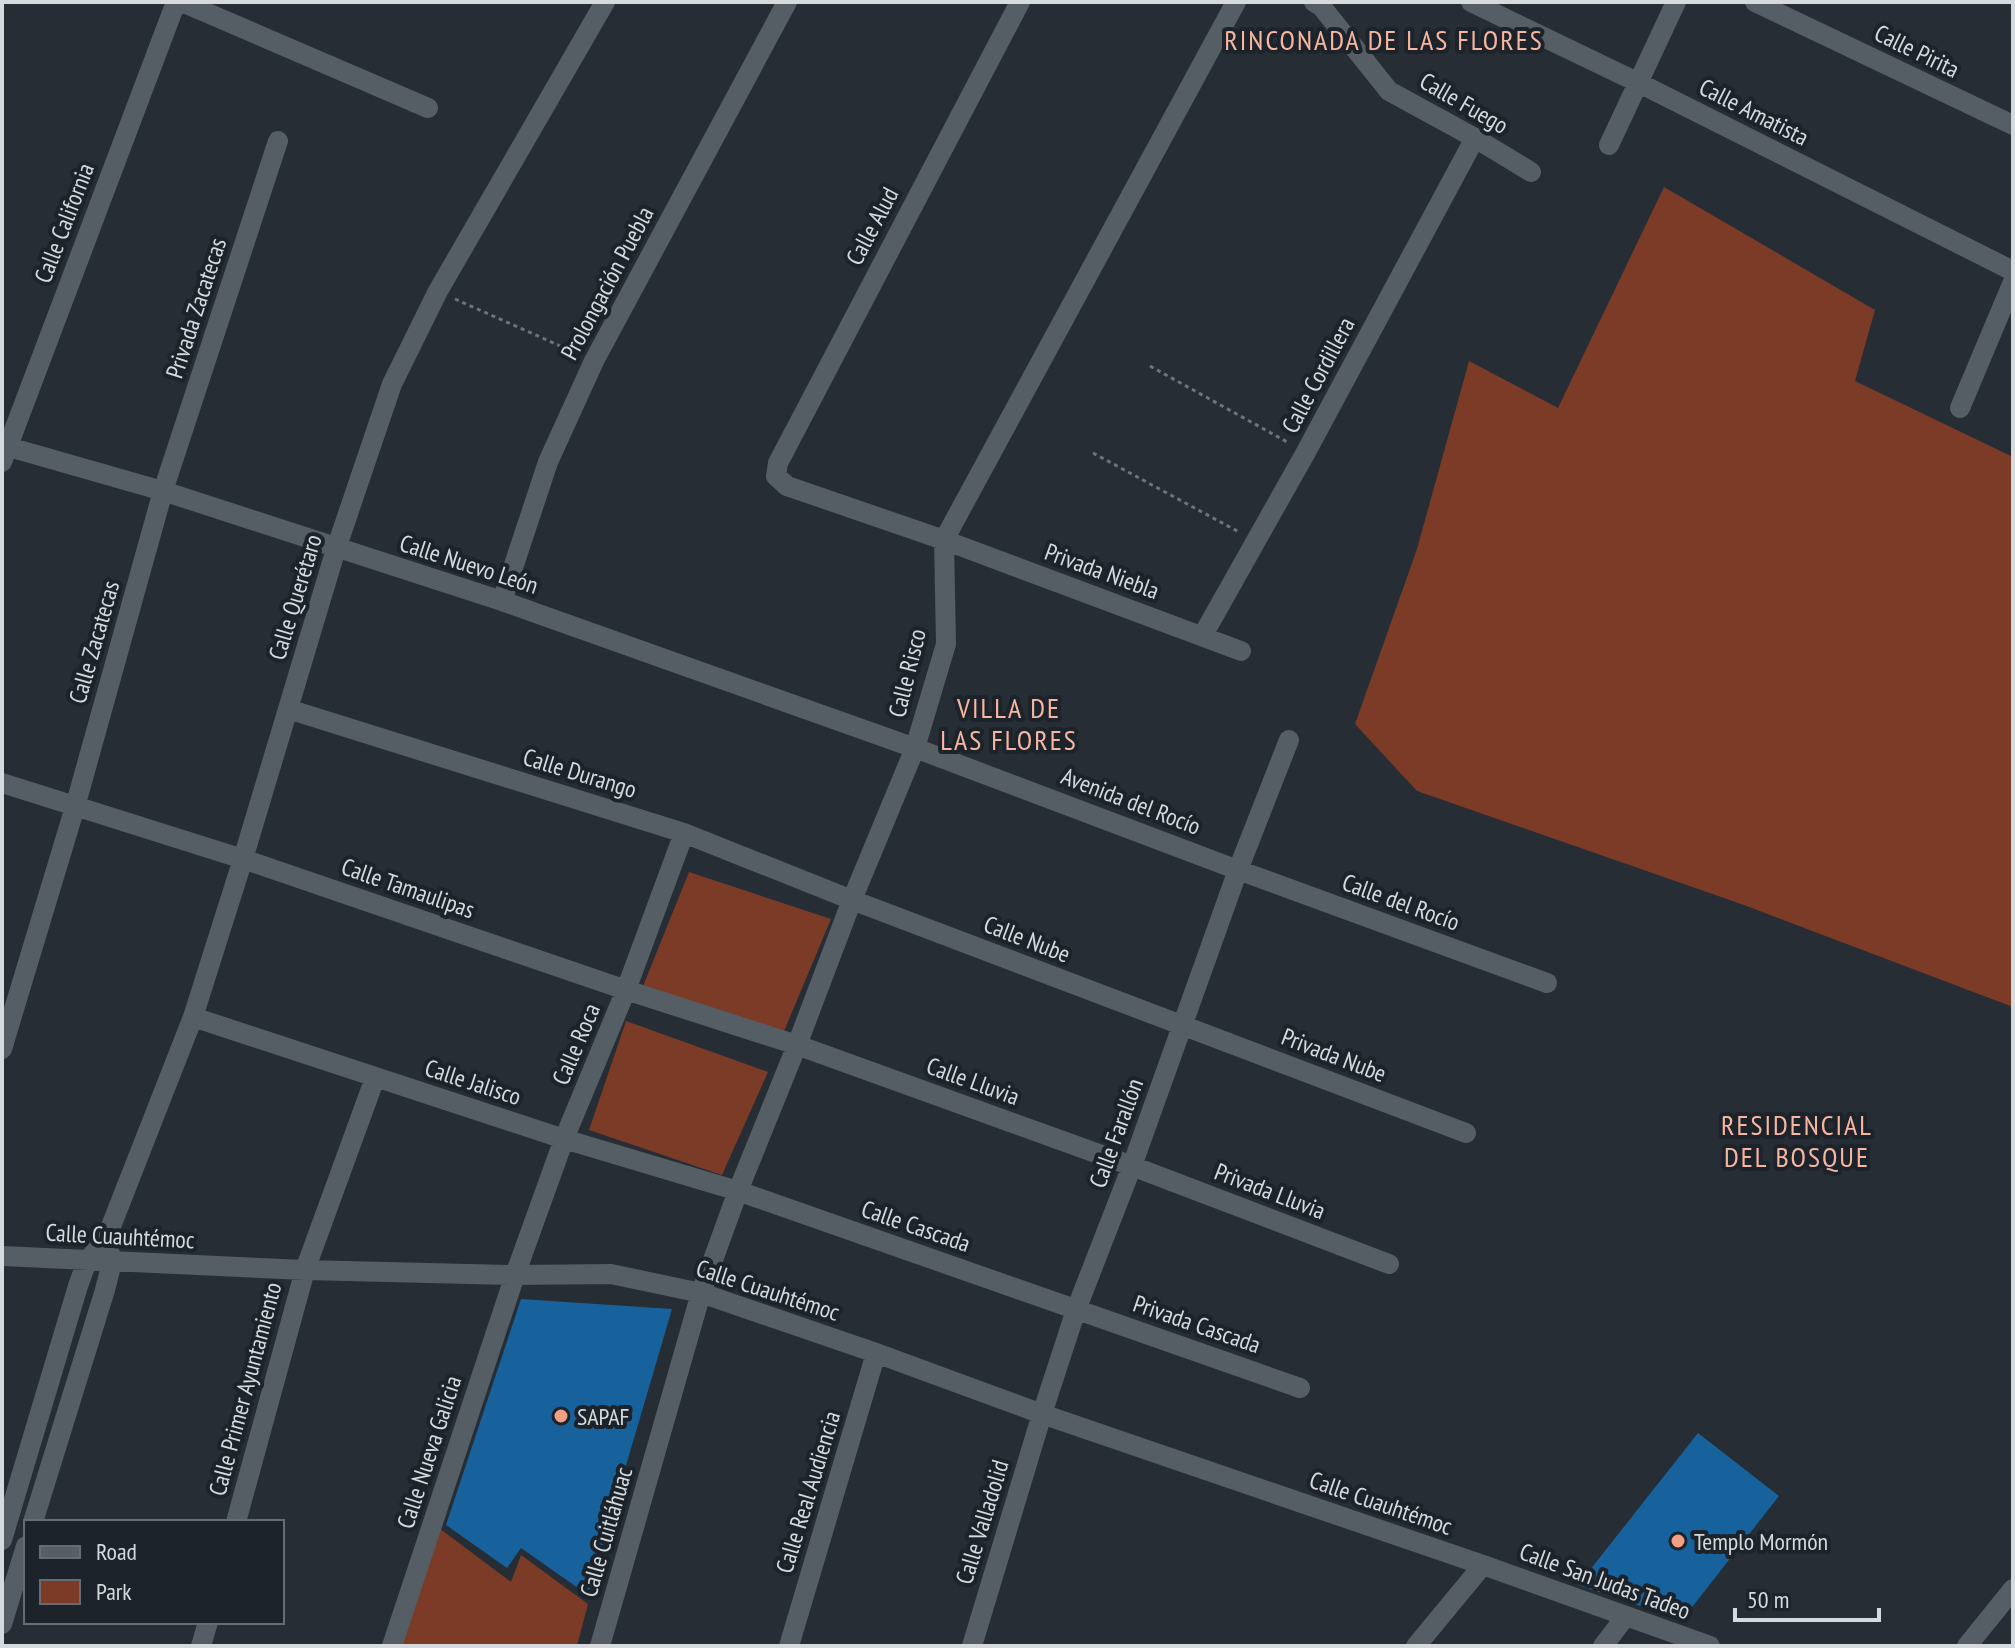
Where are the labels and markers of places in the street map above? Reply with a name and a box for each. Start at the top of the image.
place label: SAPAF [577,1401,629,1432]
marker: SAPAF [552,1407,570,1425]
place label: Templo Mormón [1694,1526,1828,1557]
marker: Templo Mormón [1669,1532,1687,1550]

